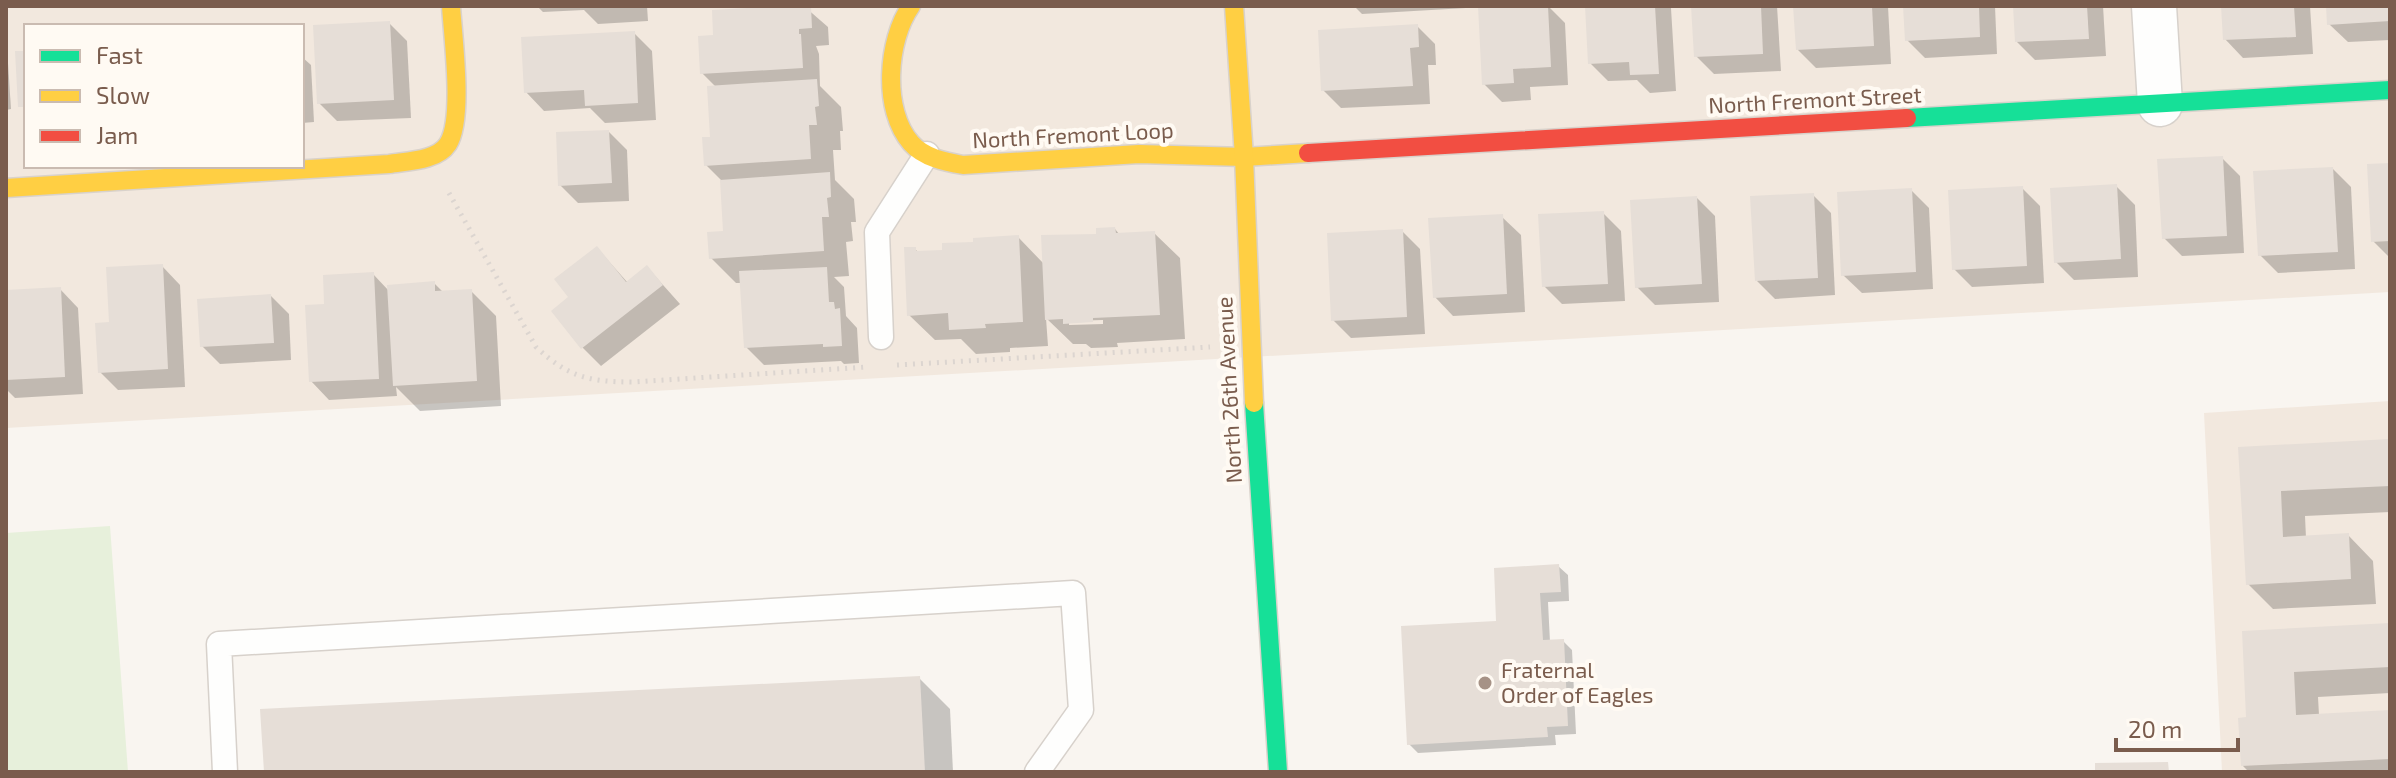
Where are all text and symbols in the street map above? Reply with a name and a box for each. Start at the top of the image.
legend [24,24,304,168]
text: Fast [96,40,143,69]
text: Slow [96,80,150,109]
street label: North Fremont Street [1708,80,1922,118]
street label: North Fremont Loop [972,116,1174,152]
text: Jam [96,120,138,149]
street label: North 26th Avenue [1210,296,1246,484]
place label: Fraternal Order of Eagles [1501,656,1654,707]
marker: Fraternal Order of Eagles [1476,674,1494,692]
scale bar [2116,702,2238,752]
text: 20 m [2128,714,2182,743]

